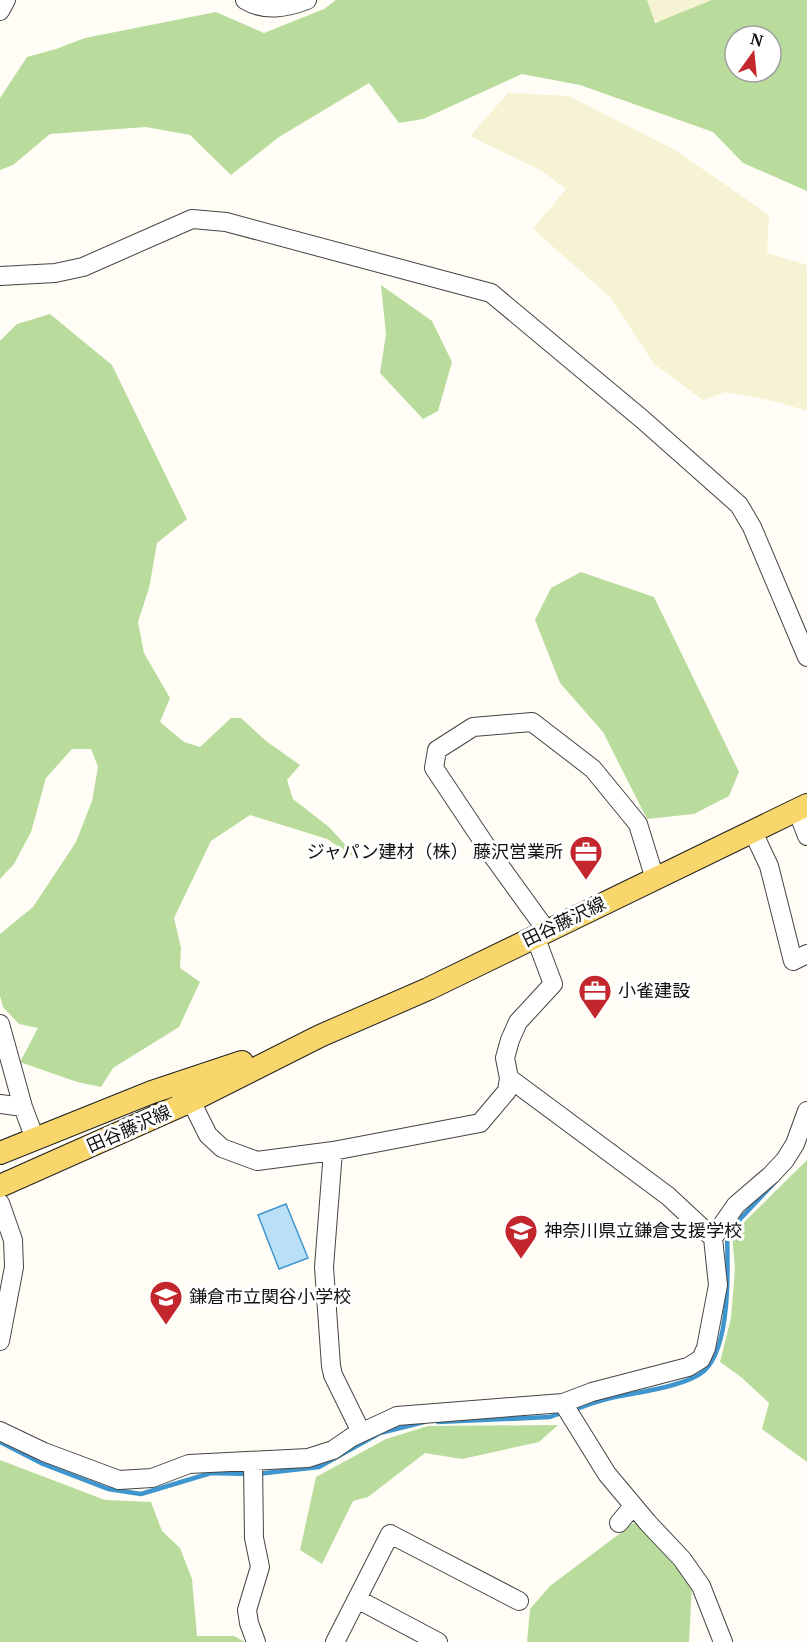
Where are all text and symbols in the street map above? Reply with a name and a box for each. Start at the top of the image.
north arrow [723,24,783,84]
text: N [748,27,766,52]
office icon: ジャパン建材（株） 藤沢営業所 [568,834,604,881]
place label: ジャパン建材（株） 藤沢営業所 [307,839,563,863]
street label: 田谷藤沢線 [518,891,609,952]
office icon: 小雀建設 [577,973,613,1020]
place label: 小雀建設 [618,978,690,1002]
street label: 田谷藤沢線 [83,1099,175,1157]
school or university icon: 神奈川県立鎌倉支援学校 [503,1213,539,1260]
place label: 神奈川県立鎌倉支援学校 [544,1218,742,1242]
school or university icon: 鎌倉市立関谷小学校 [148,1279,184,1326]
place label: 鎌倉市立関谷小学校 [189,1284,351,1308]

